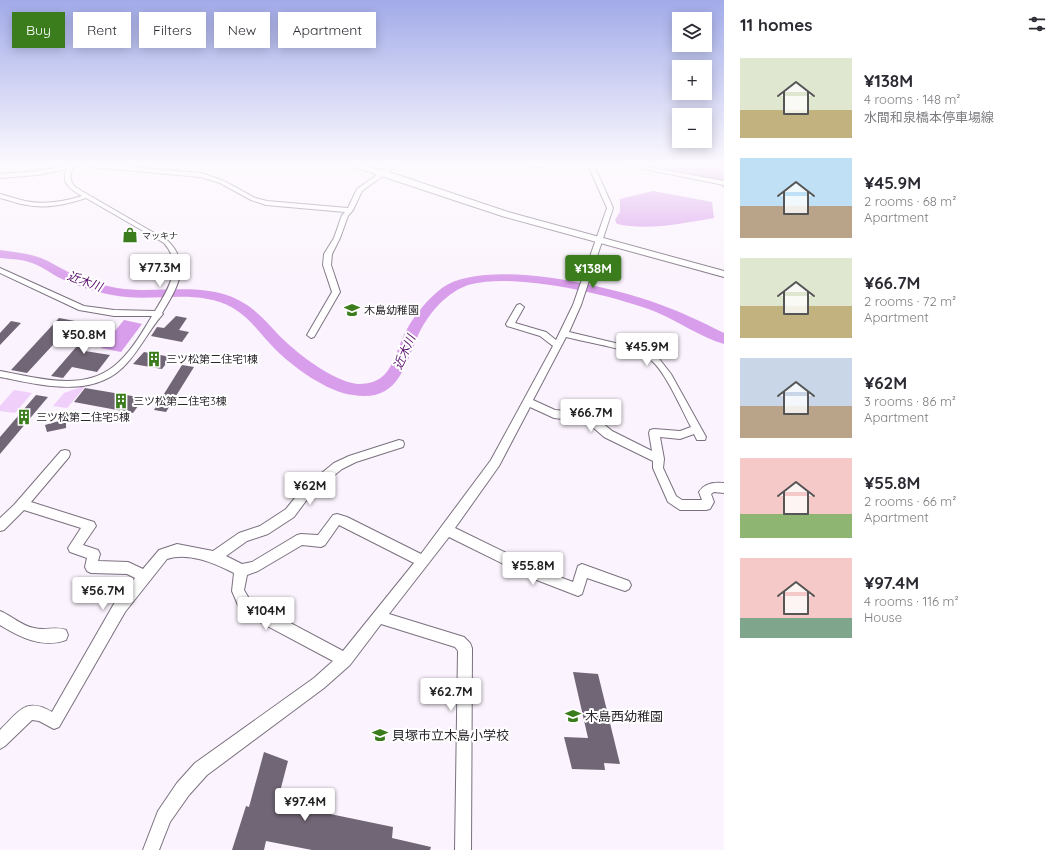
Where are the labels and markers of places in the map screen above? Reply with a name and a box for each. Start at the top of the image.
shop icon: マッキナ [121,226,139,244]
place label: マッキナ [142,230,178,241]
pin: ¥77.3M [127,254,193,288]
pin: ¥138M [565,255,621,289]
school or university icon: 木島幼稚園 [343,301,361,319]
place label: 木島幼稚園 [364,303,419,317]
pin: ¥50.8M [51,321,117,355]
pin: ¥45.9M [614,333,680,367]
building icon: 三ツ松第二住宅1棟 [145,350,163,368]
place label: 三ツ松第二住宅1棟 [166,352,258,366]
building icon: 三ツ松第二住宅3棟 [112,392,130,410]
place label: 三ツ松第二住宅3棟 [133,394,227,408]
pin: ¥66.7M [558,399,624,433]
building icon: 三ツ松第二住宅5棟 [15,408,33,426]
place label: 三ツ松第二住宅5棟 [36,410,130,424]
pin: ¥62M [286,472,334,506]
pin: ¥55.8M [500,552,566,586]
pin: ¥56.7M [70,577,136,611]
pin: ¥104M [238,597,294,631]
pin: ¥62.7M [418,678,484,712]
school or university icon: 木島西幼稚園 [564,707,582,725]
place label: 木島西幼稚園 [585,708,663,724]
school or university icon: 貝塚市立木島小学校 [371,726,389,744]
place label: 貝塚市立木島小学校 [392,727,509,743]
pin: ¥97.4M [272,788,338,822]

